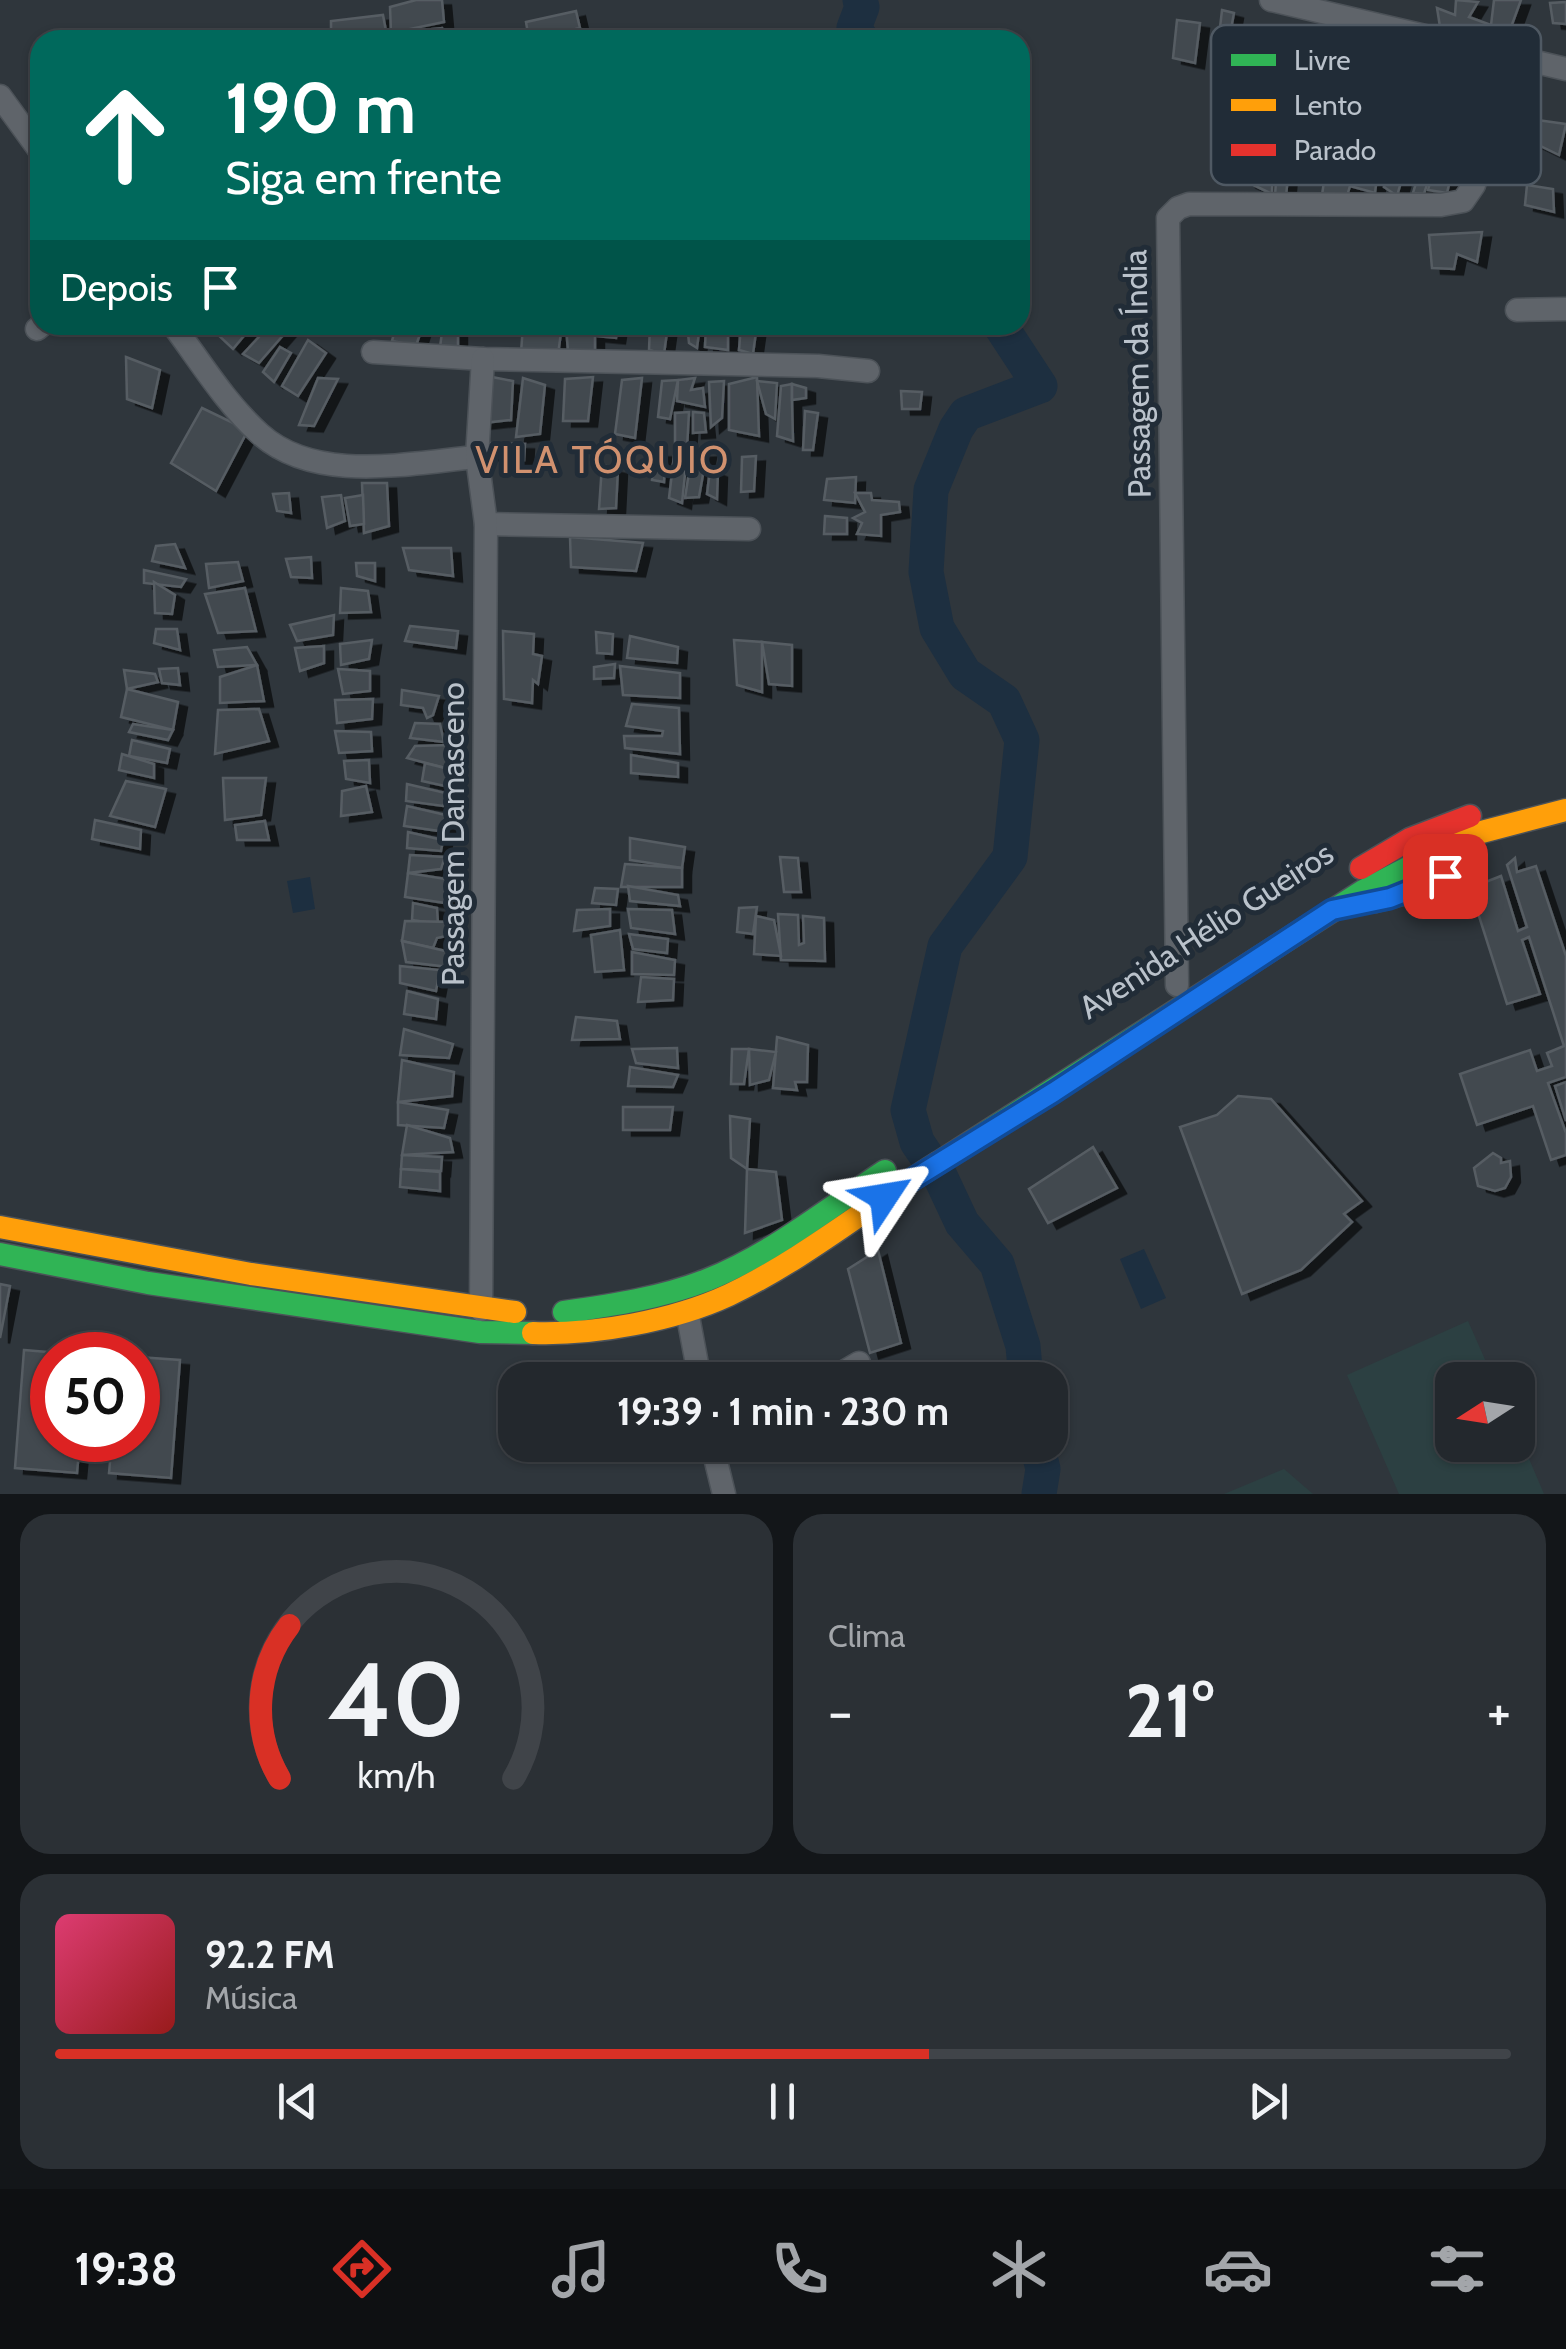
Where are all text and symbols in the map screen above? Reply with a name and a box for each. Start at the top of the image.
legend [1211,25,1541,185]
text: Livre [1294,43,1351,77]
text: 190 m [225,65,416,151]
icon: ahead [60,70,190,200]
text: Lento [1294,88,1362,122]
text: Parado [1294,133,1376,167]
text: Siga em frente [225,151,502,205]
street label: Passagem da Índia [1115,249,1159,499]
icon: arrive [193,260,248,315]
text: Depois [60,264,173,311]
district label: VILA TÓQUIO [475,436,731,483]
street label: Passagem Damasceno [433,682,472,986]
street label: Avenida Hélio Gueiros [1072,833,1340,1027]
pin [1403,834,1488,919]
icon: arrive [1418,849,1473,904]
position arrow [832,1145,936,1249]
speed limit sign: 50 [30,1332,160,1462]
north arrow [1435,1362,1535,1462]
map controls [1435,1362,1535,1462]
text: 19:39 · 1 min · 230 m [617,1388,949,1435]
text: Clima [828,1616,905,1655]
text: 40 [327,1636,466,1762]
text: 21° [1125,1665,1214,1756]
text: − [828,1678,852,1745]
text: + [1487,1678,1511,1745]
text: km/h [357,1754,436,1797]
text: 92.2 FM [205,1931,335,1978]
text: Música [205,1978,297,2017]
icon: previous [270,2074,325,2129]
icon: pause [755,2074,810,2129]
icon: next [1241,2074,1296,2129]
icon: directions [327,2234,397,2304]
icon: music [546,2234,616,2304]
icon: phone [765,2234,835,2304]
icon: climate [984,2234,1054,2304]
icon: car [1203,2234,1273,2304]
icon: filters [1422,2234,1492,2304]
text: 19:38 [74,2242,178,2296]

